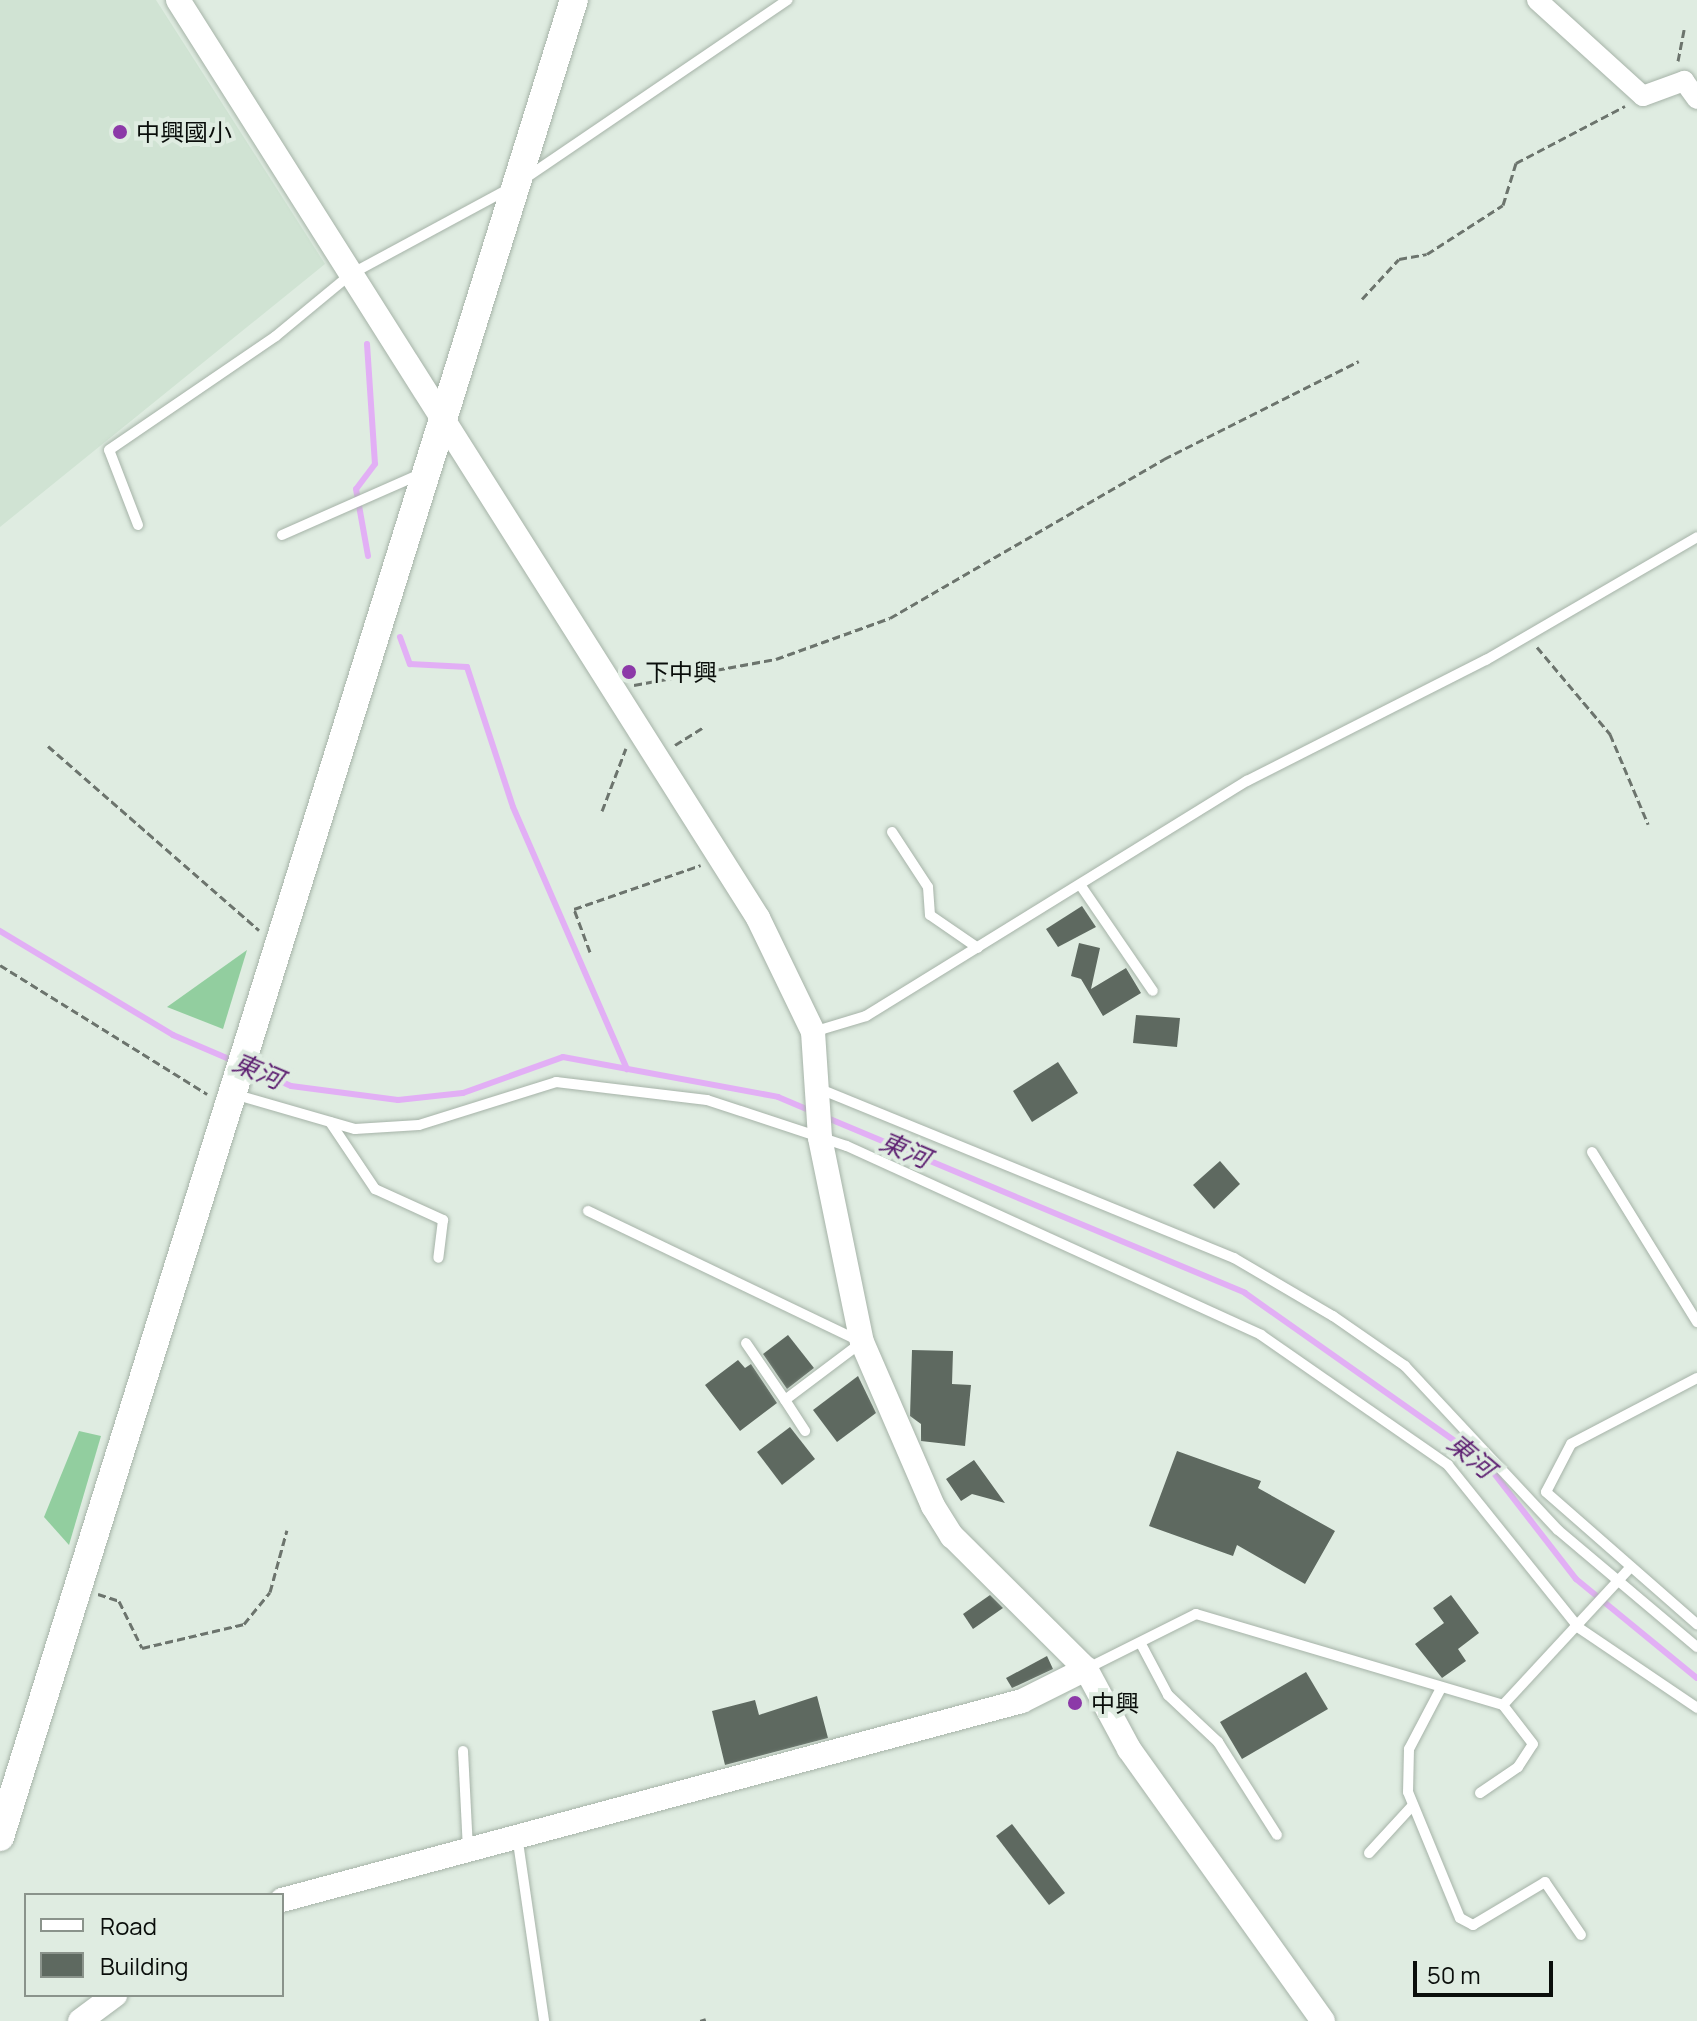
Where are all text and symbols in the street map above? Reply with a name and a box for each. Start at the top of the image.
place label: 中興國小 [136,118,232,146]
marker: 中興國小 [111,123,129,141]
place label: 下中興 [645,658,717,686]
marker: 下中興 [620,663,638,681]
water label: 東河 [228,1046,288,1096]
water label: 東河 [875,1125,935,1175]
water label: 東河 [1441,1427,1501,1485]
place label: 中興 [1091,1689,1139,1717]
marker: 中興 [1066,1694,1084,1712]
legend [24,1893,284,1997]
text: Road [100,1909,157,1942]
scale bar [1417,1945,1557,1995]
text: Building [100,1949,188,1982]
text: 50 m [1427,1958,1481,1991]

